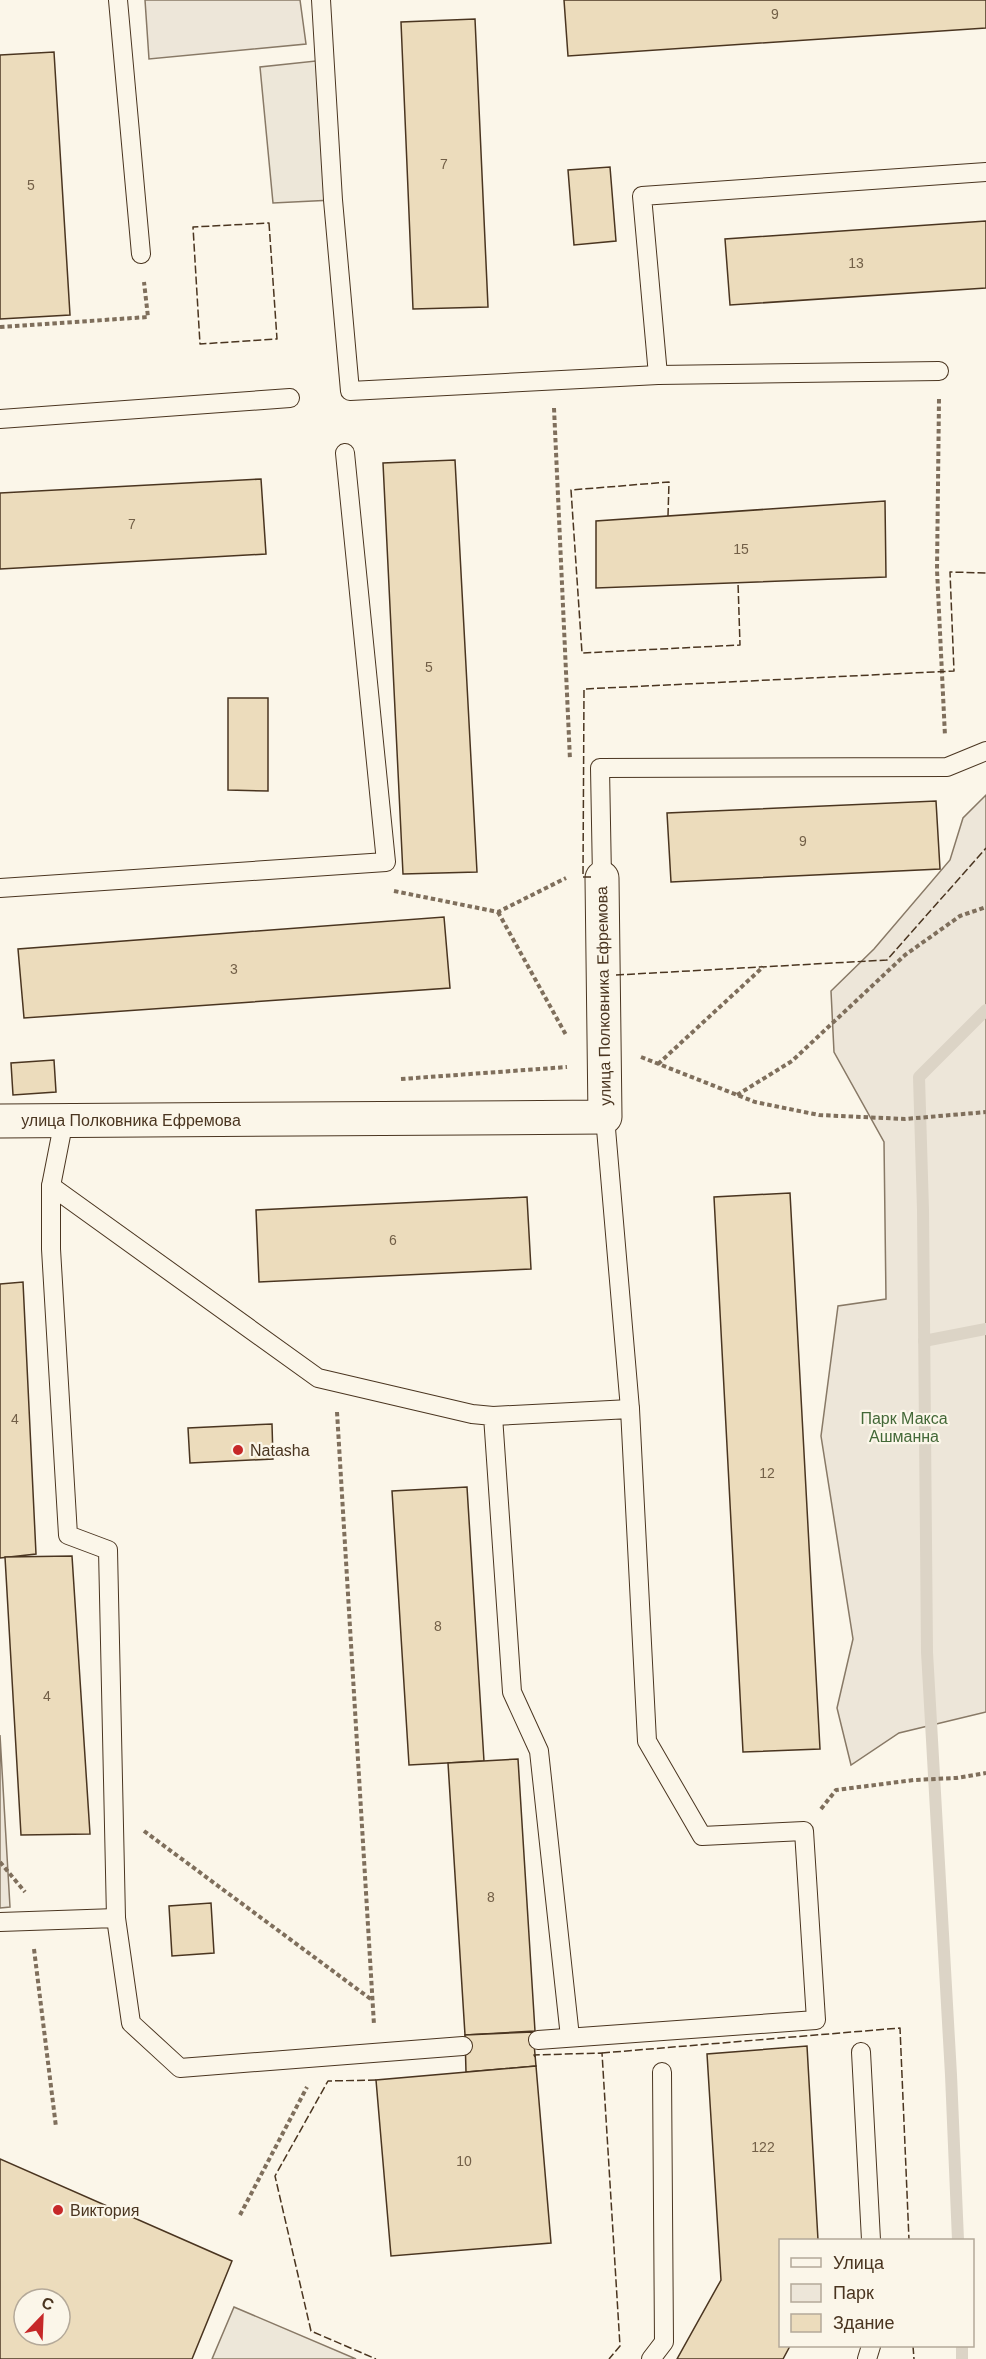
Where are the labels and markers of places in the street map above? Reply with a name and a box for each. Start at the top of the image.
place label: Natasha [250,1442,310,1459]
marker: Natasha [231,1443,245,1457]
place label: Виктория [70,2202,139,2219]
marker: Виктория [51,2203,65,2217]

